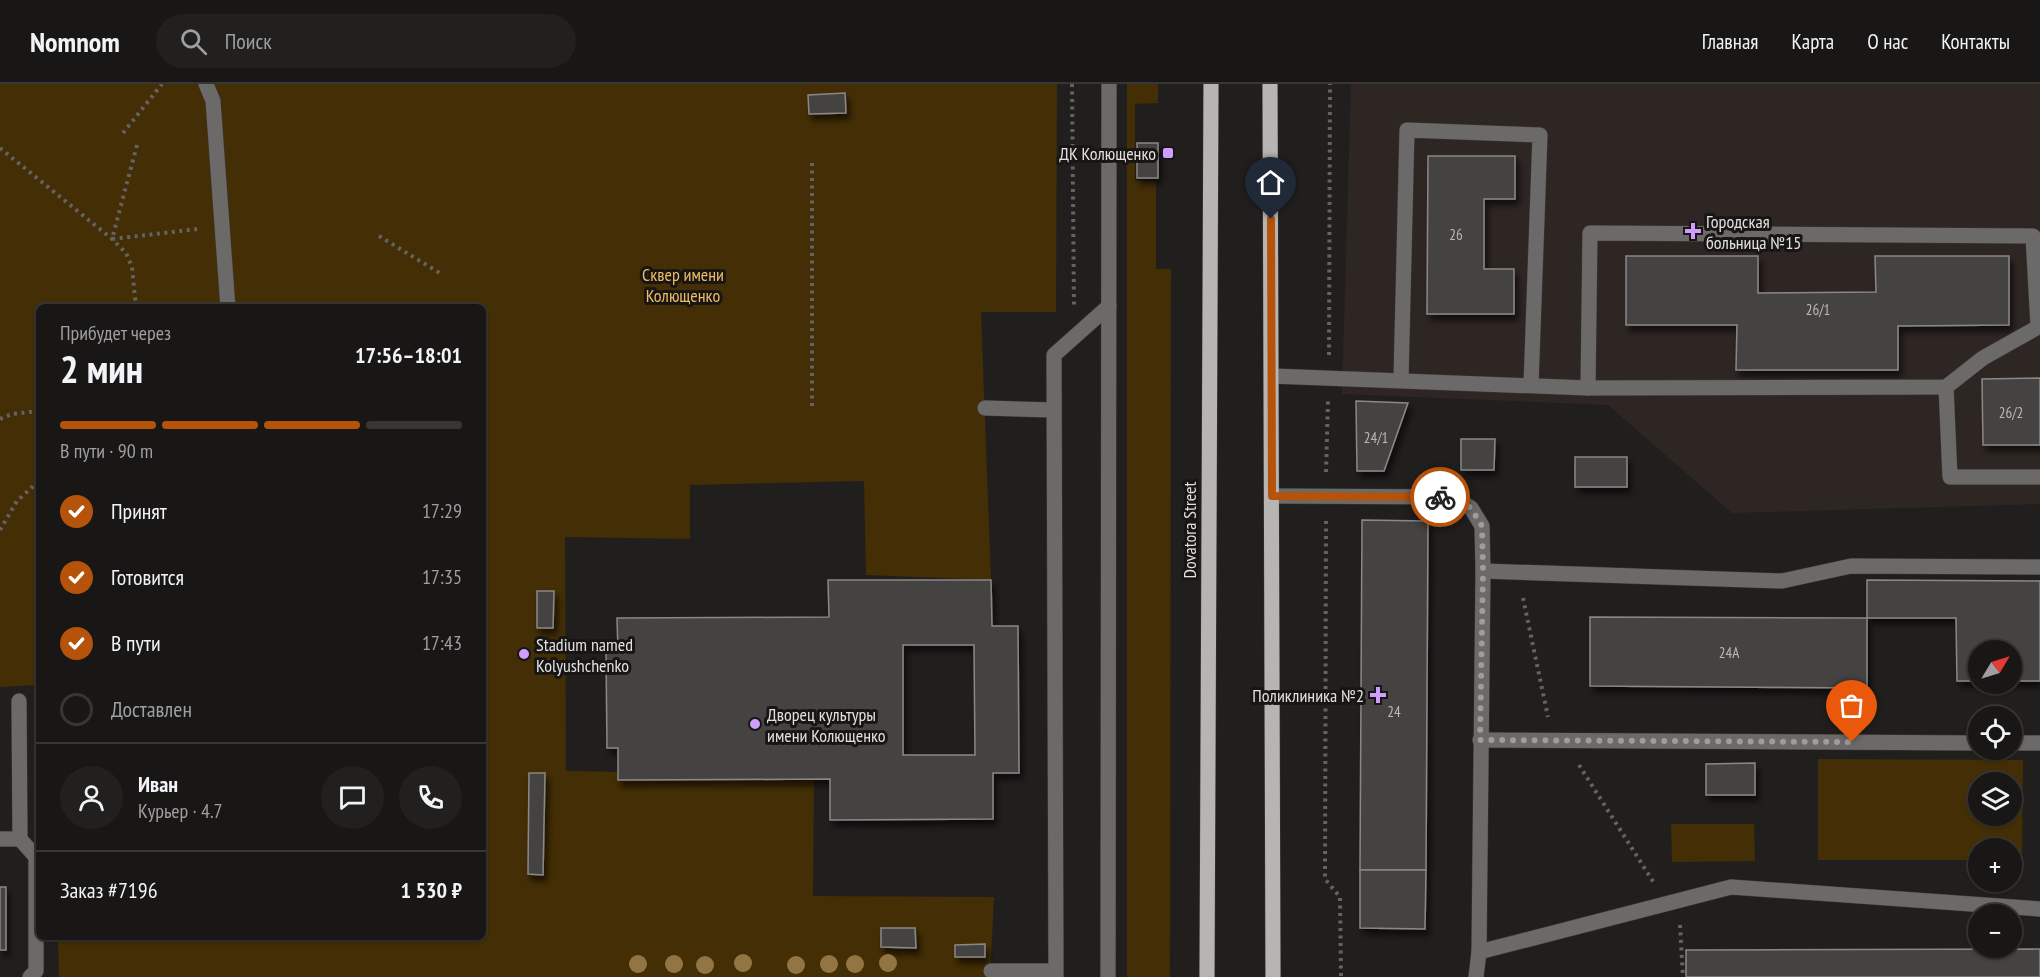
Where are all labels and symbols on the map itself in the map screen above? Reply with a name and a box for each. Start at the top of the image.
place label: ДК Колющенко [1059,142,1156,165]
marker: ДК Колющенко [1161,146,1175,160]
pin [1245,157,1296,219]
place label: Городская больница №15 [1706,210,1801,254]
marker: Городская больница №15 [1684,222,1702,240]
house number: 26 [1449,225,1463,244]
park label: Сквер имени Колющенко [642,263,724,307]
house number: 26/1 [1806,300,1830,319]
house number: 26/2 [1999,403,2023,422]
house number: 24/1 [1364,428,1388,447]
courier [1410,467,1470,527]
street label: Dovatora Street [1178,481,1201,579]
place label: Stadium named Kolyushchenko [536,633,633,677]
north arrow [1968,640,2022,694]
house number: 24А [1719,643,1740,662]
marker: Stadium named Kolyushchenko [517,647,531,661]
pin [1826,680,1877,742]
place label: Поликлиника №2 [1252,684,1364,707]
marker: Поликлиника №2 [1369,686,1387,704]
house number: 24 [1387,702,1401,721]
place label: Дворец культуры имени Колющенко [767,703,886,747]
marker: Дворец культуры имени Колющенко [748,717,762,731]

